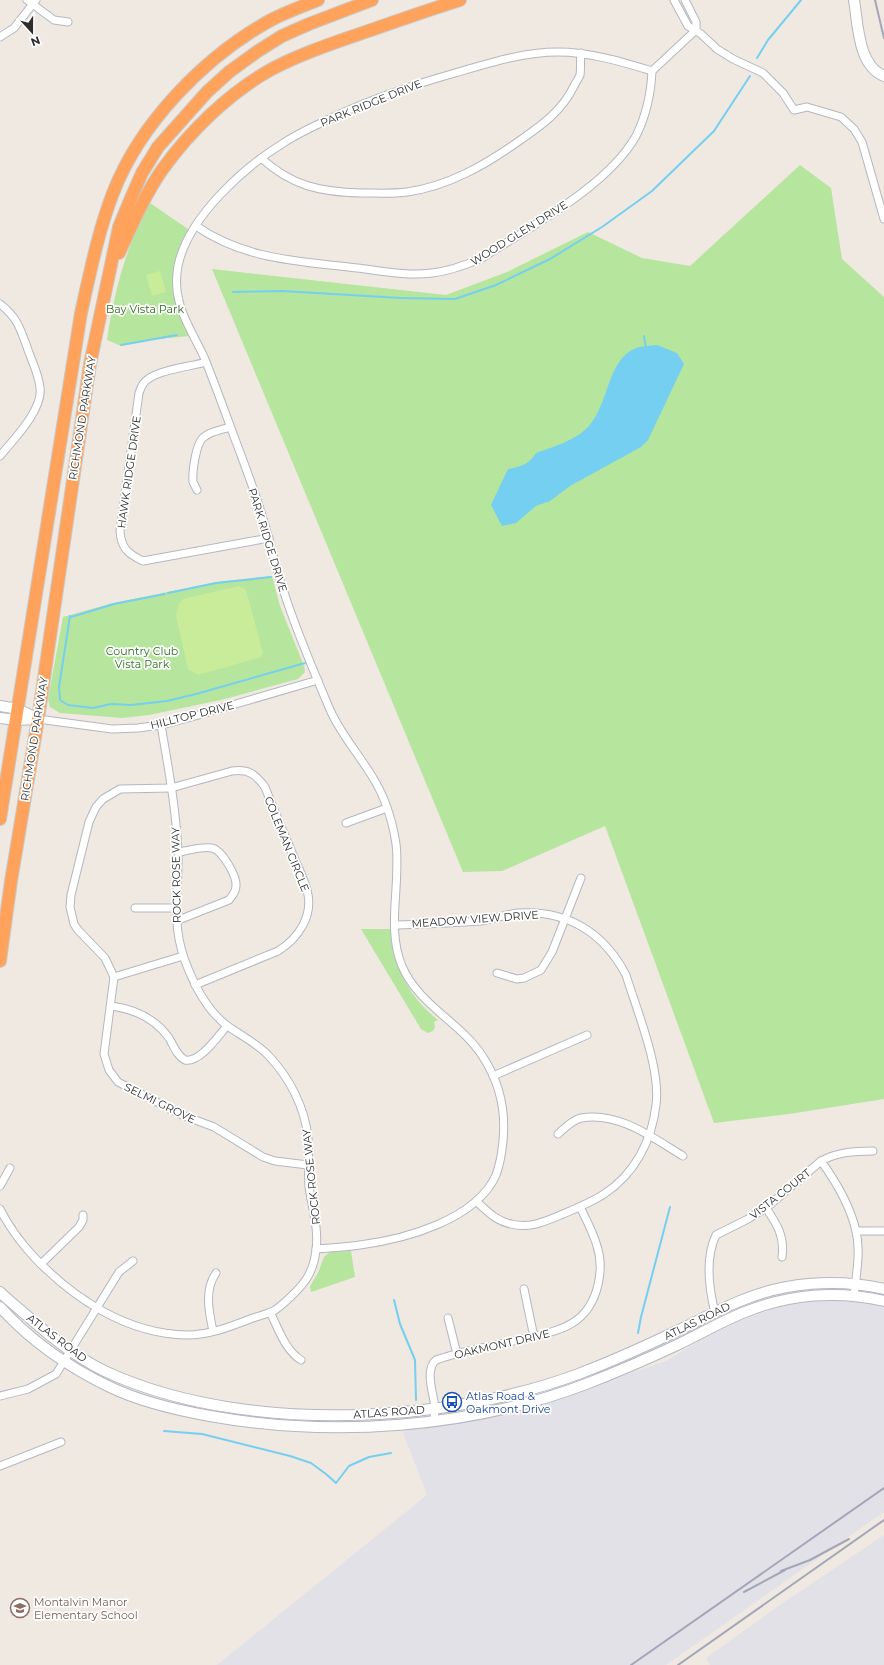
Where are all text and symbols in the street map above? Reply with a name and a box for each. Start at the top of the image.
north arrow [12,12,52,52]
text: N [29,33,42,49]
street label: PARK RIDGE DRIVE [318,76,424,130]
street label: WOOD GLEN DRIVE [468,197,570,269]
park label: Bay Vista Park [106,302,184,316]
street label: RICHMOND PARKWAY [65,355,99,481]
street label: HAWK RIDGE DRIVE [114,415,144,529]
street label: PARK RIDGE DRIVE [245,486,291,594]
park label: Country Club Vista Park [106,644,178,671]
street label: RICHMOND PARKWAY [17,676,51,802]
street label: HILLTOP DRIVE [149,698,235,732]
street label: COLEMAN CIRCLE [262,794,312,894]
street label: ROCK ROSE WAY [168,827,184,923]
street label: MEADOW VIEW DRIVE [411,908,539,930]
street label: SELMI GROVE [122,1080,198,1126]
street label: ROCK ROSE WAY [299,1128,323,1225]
street label: VISTA COURT [747,1165,814,1222]
street label: ATLAS ROAD [662,1299,732,1343]
street label: ATLAS ROAD [24,1311,90,1365]
street label: OAKMONT DRIVE [453,1326,551,1362]
place label: Atlas Road & Oakmont Drive [466,1389,551,1416]
bus stop icon: Atlas Road & Oakmont Drive [441,1391,463,1413]
street label: ATLAS ROAD [353,1403,425,1421]
place label: Montalvin Manor Elementary School [34,1595,138,1622]
school or university icon: Montalvin Manor Elementary School [9,1597,31,1619]

